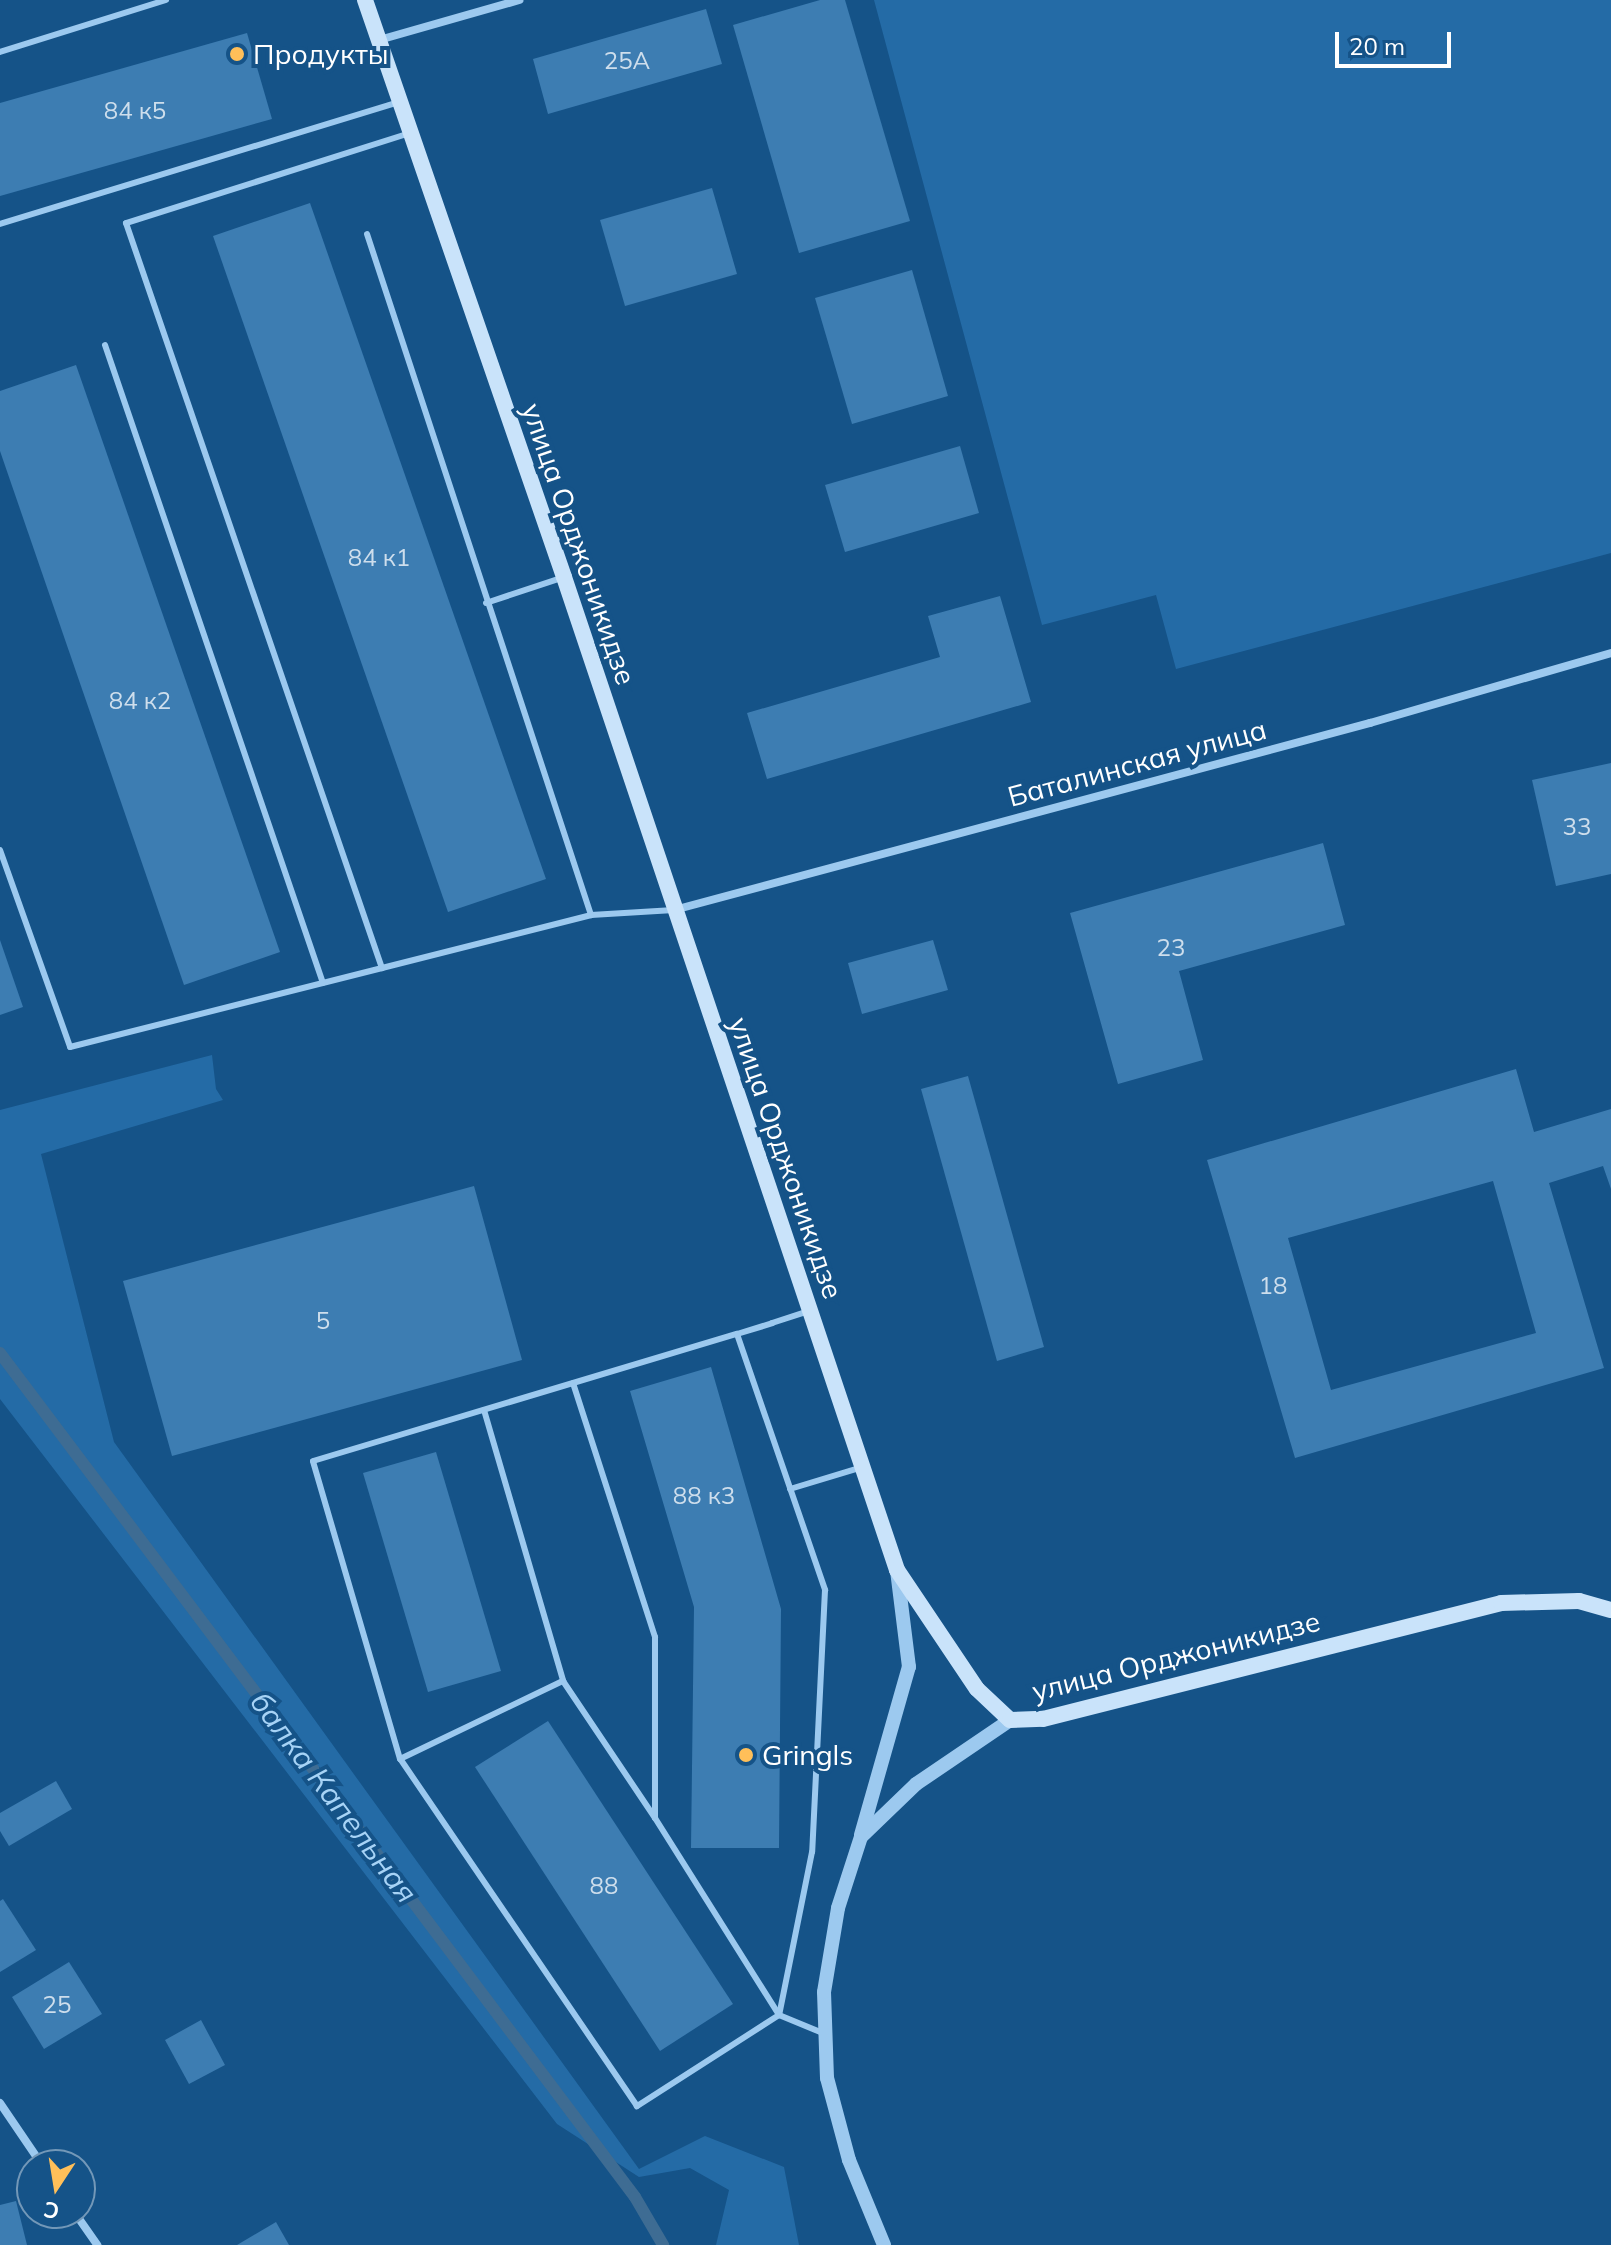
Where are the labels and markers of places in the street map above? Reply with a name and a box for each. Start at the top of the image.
place label: Продукты [253,37,389,71]
marker: Продукты [228,45,246,63]
place label: Gringls [762,1738,853,1772]
marker: Gringls [737,1746,755,1764]

